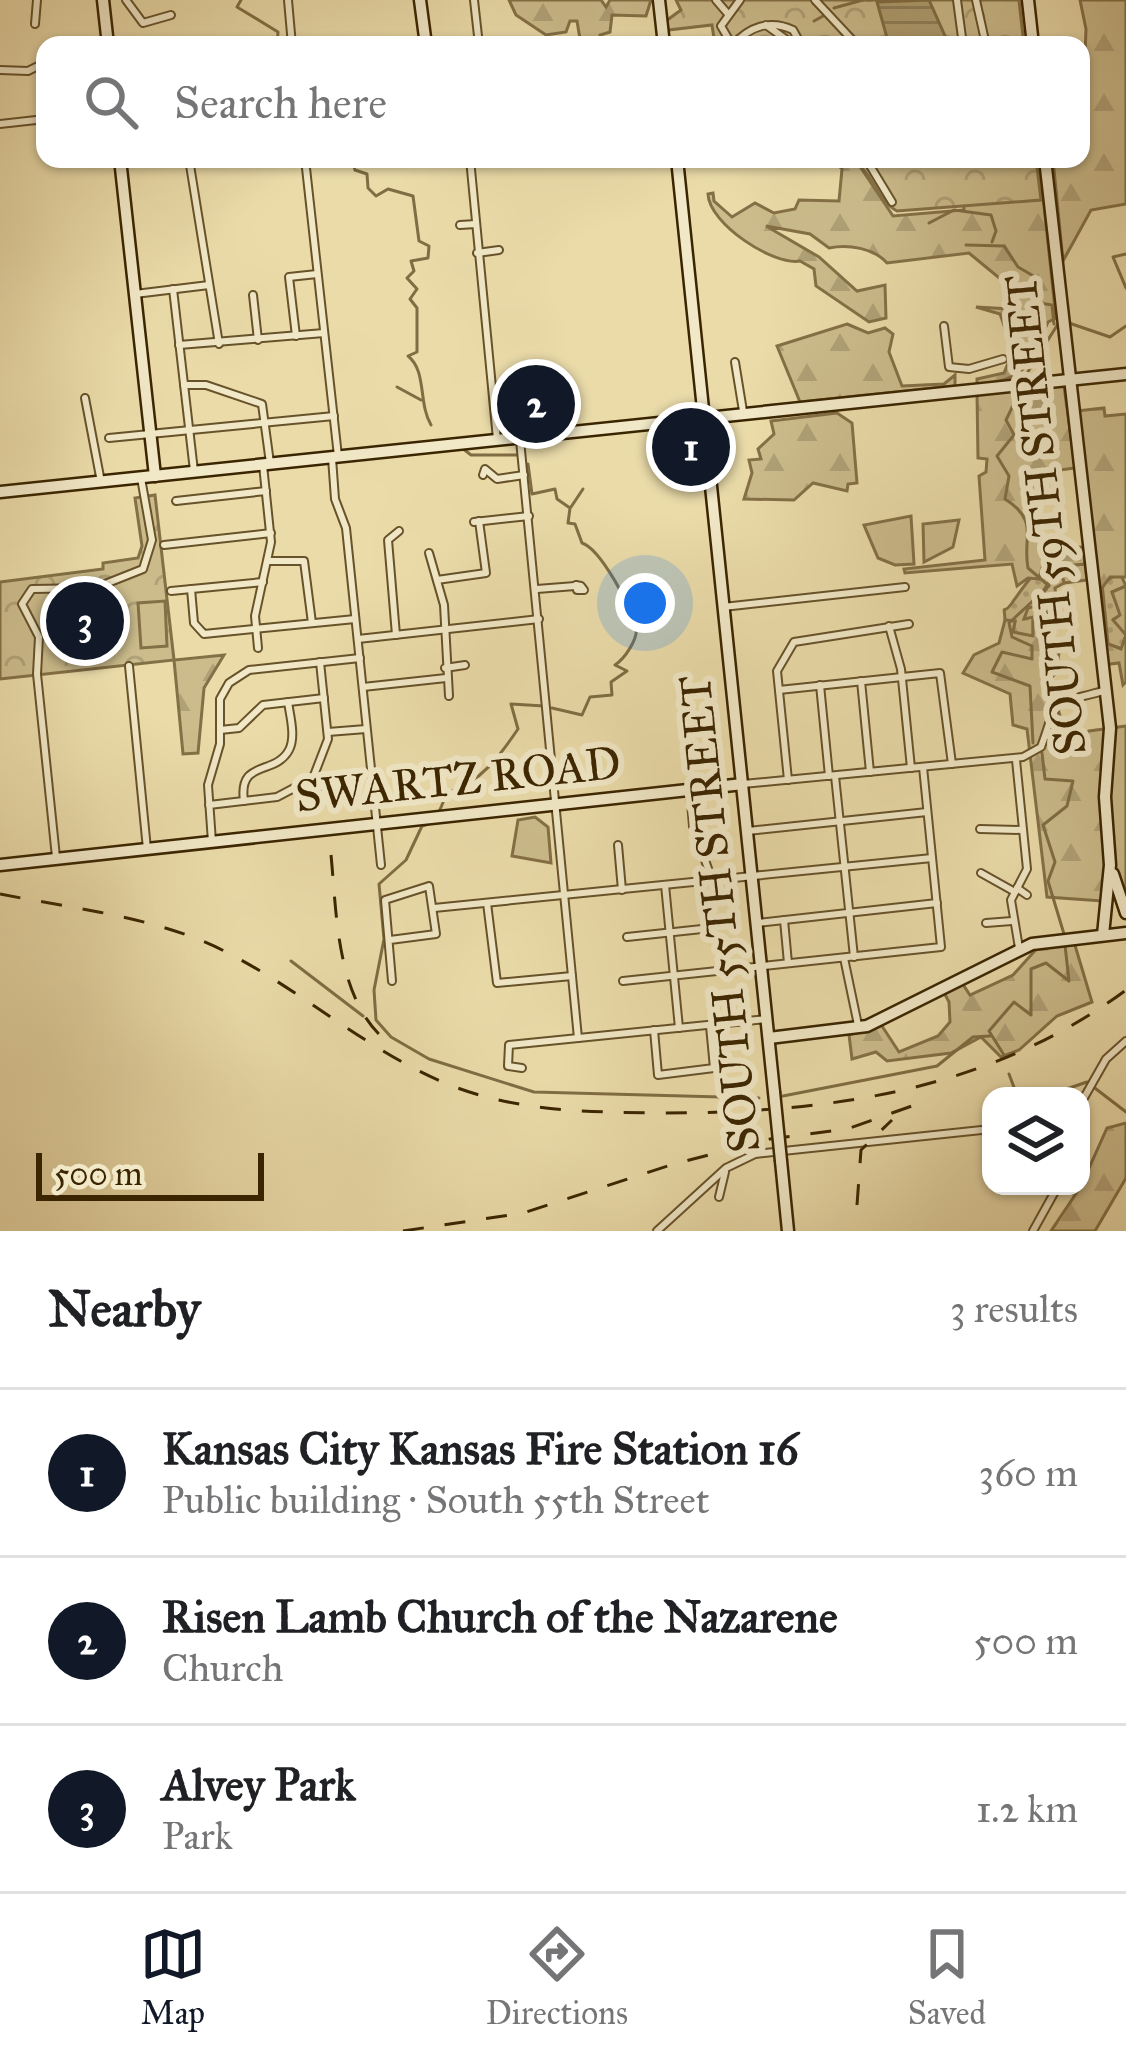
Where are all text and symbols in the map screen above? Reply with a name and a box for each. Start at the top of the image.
search box [36,36,1090,168]
icon: search [78,69,144,135]
text: Search here [174,75,387,130]
street label: SOUTH 59TH STREET [992,272,1098,758]
pin: 2 [497,359,575,449]
pin: 1 [652,402,730,492]
your location [615,573,675,633]
pin: 3 [46,576,124,666]
street label: SOUTH 55TH STREET [667,673,771,1155]
street label: SWARTZ ROAD [293,735,623,823]
map controls [982,1087,1090,1195]
button: layers [982,1087,1090,1195]
scale bar [36,1147,264,1200]
text: 500 m [54,1154,143,1194]
text: Nearby [48,1278,200,1340]
text: 3 results [950,1285,1078,1333]
text: Kansas City Kansas Fire Station 16 [162,1421,799,1476]
text: 1 [79,1449,95,1497]
text: 360 m [979,1449,1078,1497]
text: Public building · South 55th Street [162,1476,710,1524]
text: Risen Lamb Church of the Nazarene [162,1589,838,1644]
text: 2 [77,1617,97,1665]
text: 500 m [973,1617,1078,1665]
text: Church [162,1644,283,1692]
text: Alvey Park [162,1757,356,1812]
text: 3 [79,1785,95,1833]
text: 1.2 km [976,1785,1078,1833]
text: Park [162,1812,233,1860]
tab: Map [140,1921,206,2033]
tab: Directions [486,1921,628,2033]
tab: Saved [908,1921,986,2033]

